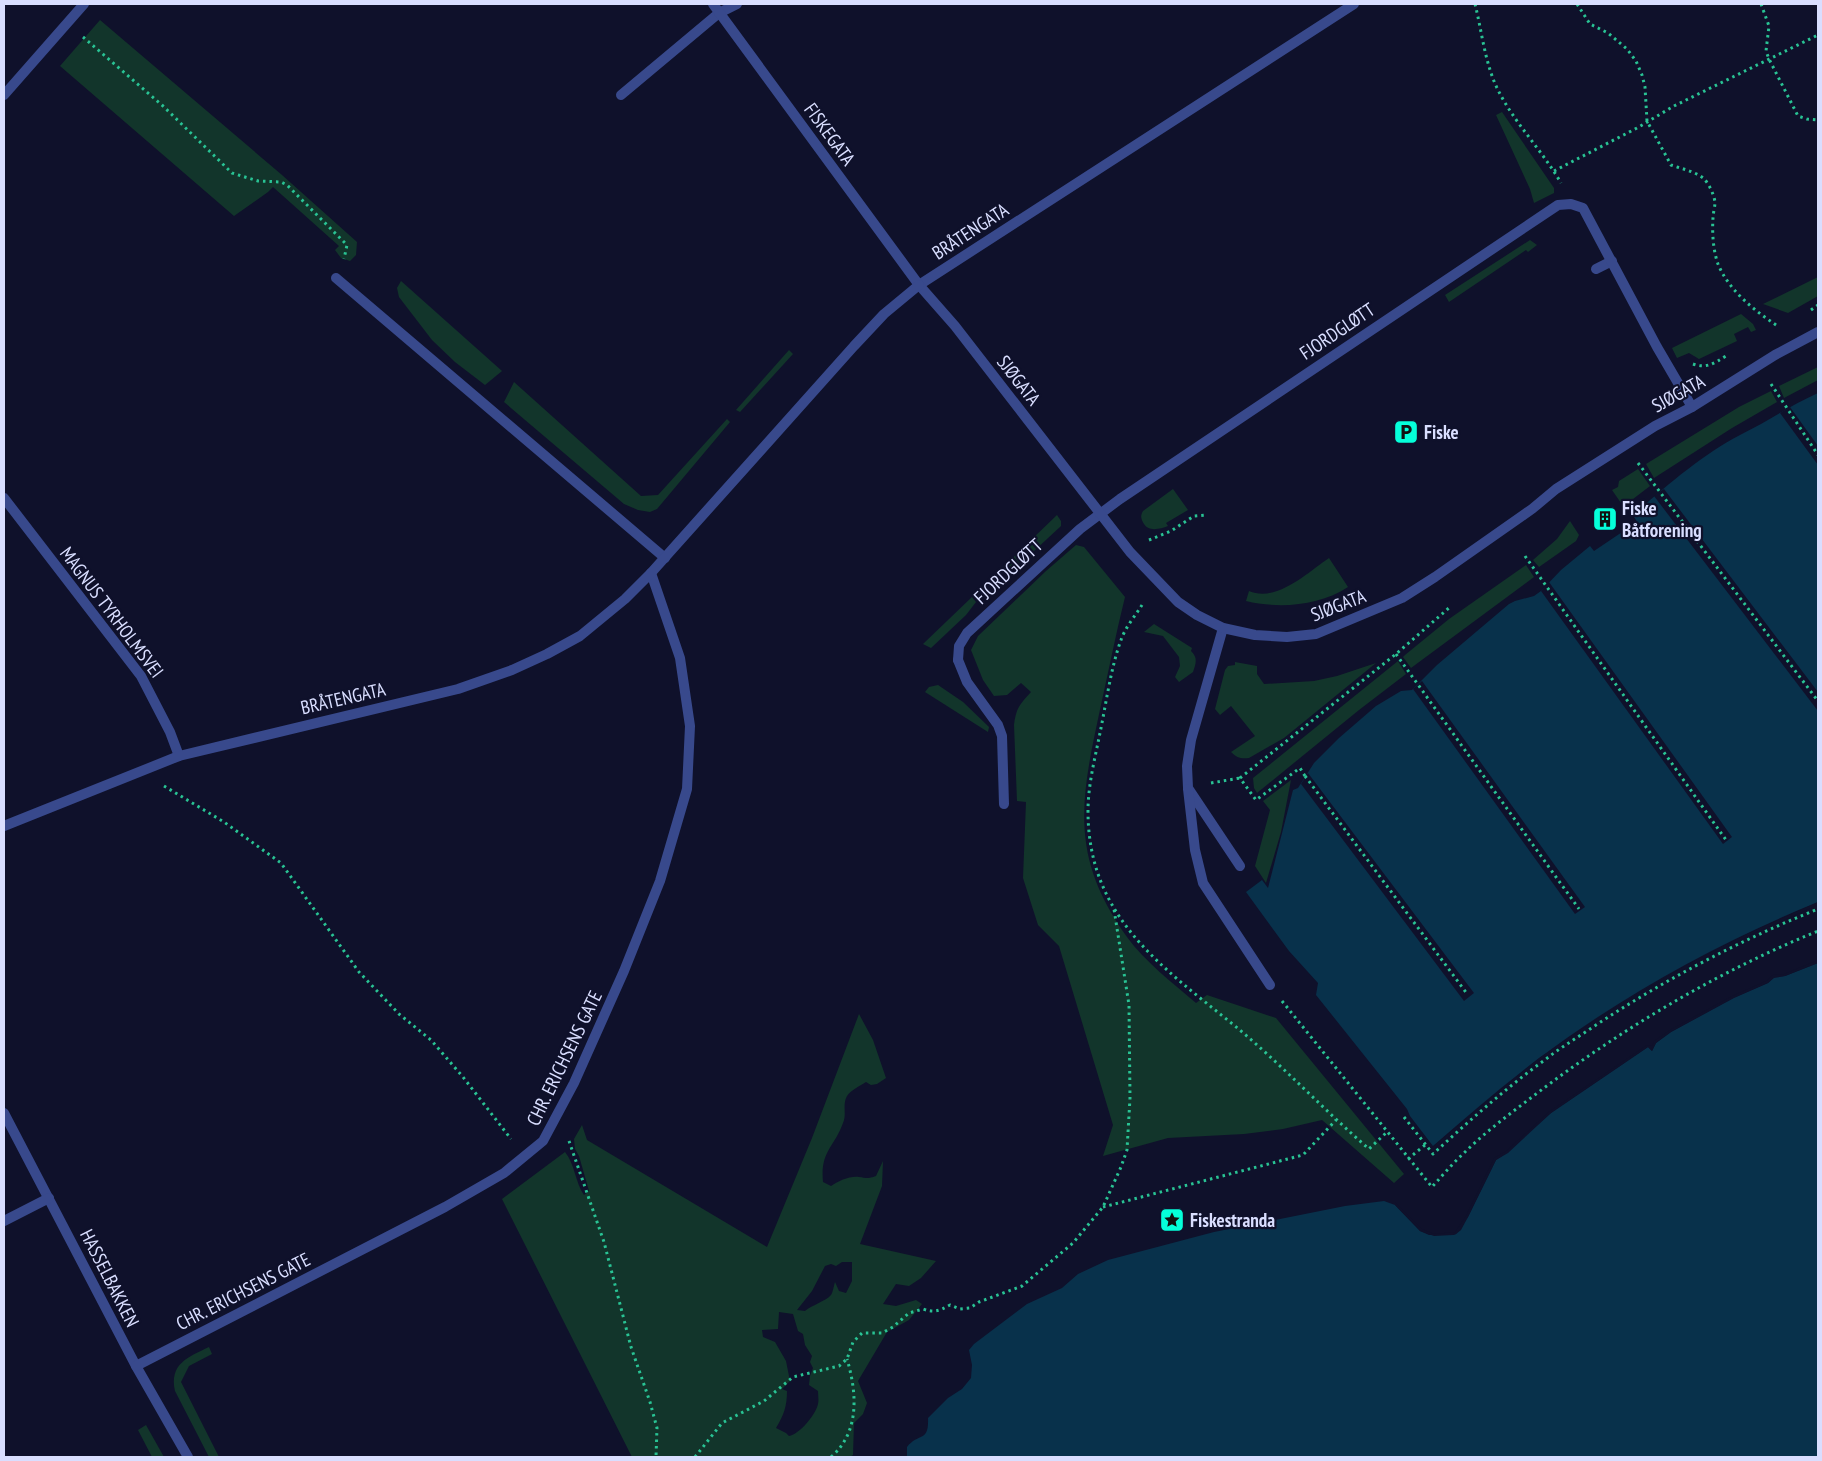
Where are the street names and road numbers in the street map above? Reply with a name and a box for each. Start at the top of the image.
street label: FISKEGATA [799,98,861,170]
street label: BRÅTENGATA [927,197,1013,265]
street label: FJORDGLØTT [1295,297,1379,365]
street label: SJØGATA [992,350,1046,410]
street label: SJØGATA [1647,369,1709,417]
street label: FJORDGLØTT [969,533,1048,609]
street label: MAGNUS TYRHOLMSVEI [55,542,169,682]
street label: SJØGATA [1307,584,1369,626]
street label: BRÅTENGATA [298,677,388,719]
street label: CHR. ERICHSENS GATE [521,987,607,1129]
street label: HASSELBAKKEN [75,1225,145,1331]
street label: CHR. ERICHSENS GATE [172,1247,314,1335]

